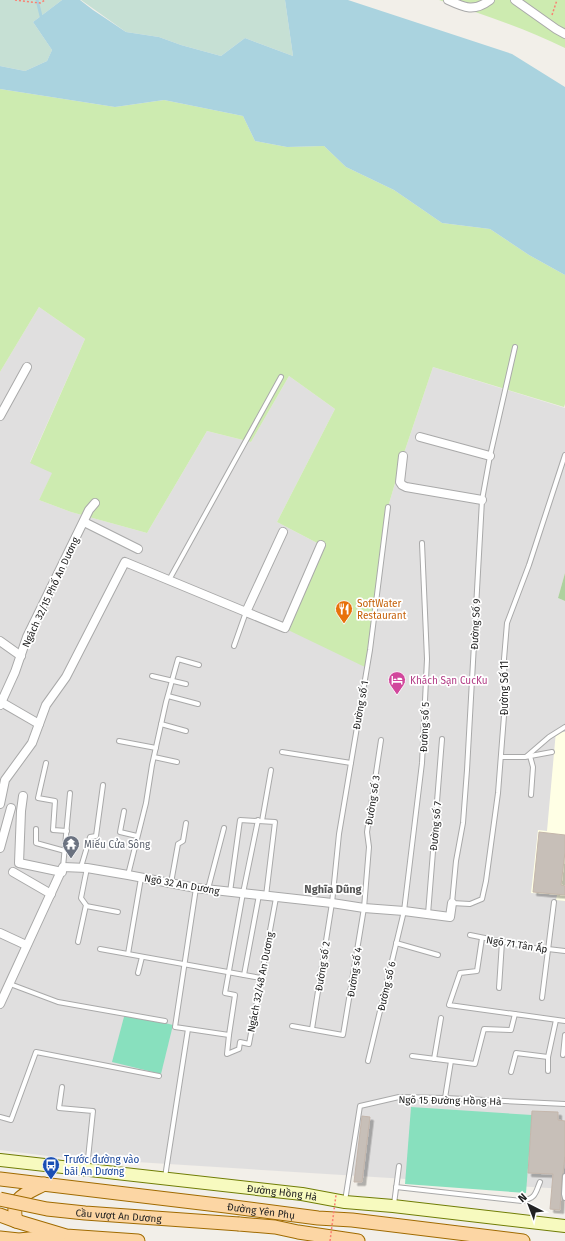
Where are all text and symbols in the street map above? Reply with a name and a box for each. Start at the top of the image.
street label: Ngách 32/15 Phố An Dương [19,534,82,650]
place label: SoftWater Restaurant [357,598,407,622]
street label: Đường Số 9 [468,598,483,650]
restaurant icon: SoftWater Restaurant [334,599,354,624]
street label: Đường Số 11 [498,661,511,715]
hotel icon: Khách Sạn CucKu [387,670,407,695]
place label: Khách Sạn CucKu [410,675,488,687]
street label: Đường số 1 [350,680,371,731]
street label: Đường số 5 [417,702,432,752]
street label: Đường số 3 [362,774,383,826]
street label: Đường số 7 [427,800,444,851]
temple icon: Miếu Cửa Sông [61,834,81,859]
place label: Miếu Cửa Sông [84,838,151,851]
street label: Ngõ 32 An Dương [143,872,221,898]
district label: Nghĩa Dũng [304,883,363,896]
street label: Ngách 32/48 An Dương [245,930,277,1033]
street label: Ngõ 71 Tân Ấp [485,931,549,956]
street label: Đường số 2 [312,940,333,992]
street label: Đường số 4 [344,945,365,998]
street label: Đường số 6 [374,960,399,1012]
street label: Ngõ 15 Đường Hồng Hà [398,1093,502,1108]
place label: Trước đường vào bãi An Dương [64,1154,139,1178]
bus stop icon: Trước đường vào bãi An Dương [41,1155,61,1180]
street label: Đường Hồng Hà [246,1183,318,1204]
north arrow [509,1185,549,1225]
text: N [516,1191,530,1205]
street label: Đường Yên Phụ [226,1201,296,1222]
street label: Cầu vượt An Dương [75,1207,163,1226]

